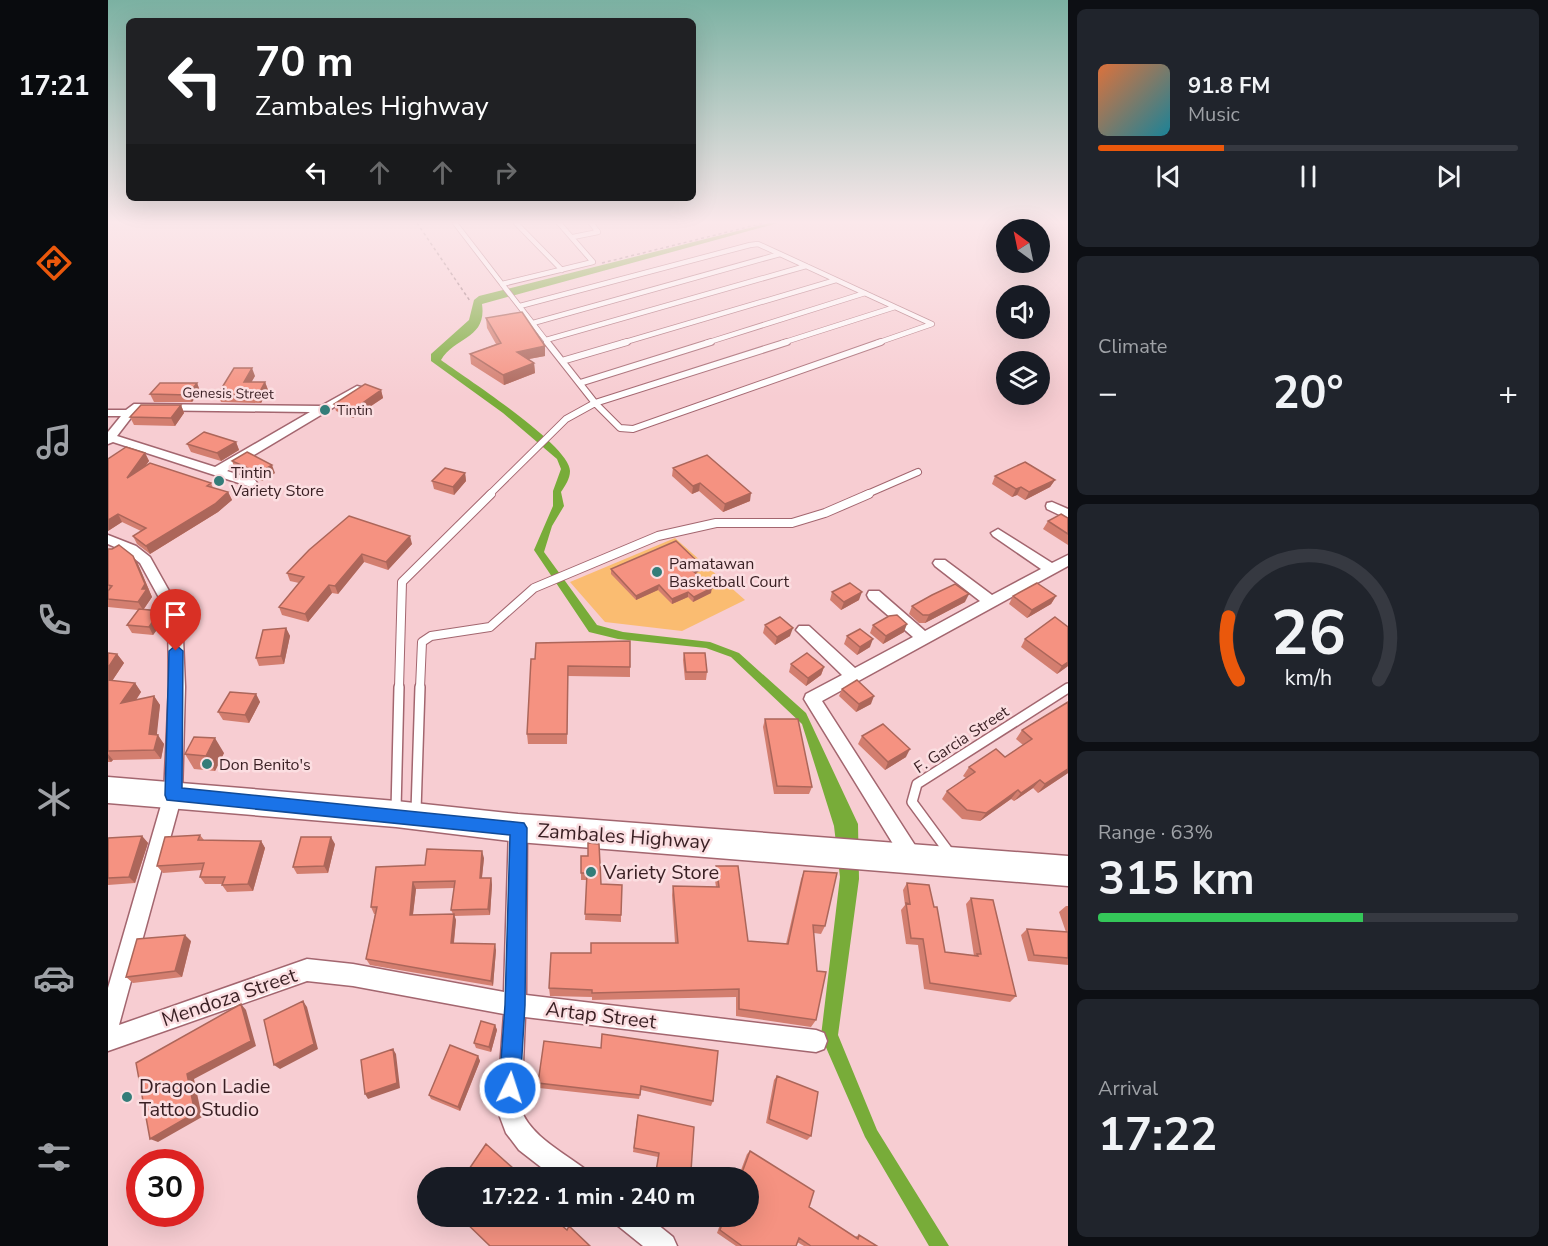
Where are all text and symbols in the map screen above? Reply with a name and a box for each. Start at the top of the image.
text: 70 m [255,34,354,91]
icon: left [156,42,234,120]
text: 17:21 [18,68,90,105]
text: 91.8 FM [1188,71,1270,101]
text: Zambales Highway [255,88,489,125]
text: Music [1188,101,1240,128]
icon: left [300,156,333,189]
icon: ahead [363,156,396,189]
icon: ahead [426,156,459,189]
icon: right [489,156,522,189]
icon: previous [1152,160,1185,193]
icon: pause [1292,160,1325,193]
icon: next [1432,160,1465,193]
north arrow [996,219,1050,273]
map controls [996,219,1050,405]
icon: directions [33,242,75,284]
button: sound [996,285,1050,339]
text: Climate [1098,333,1167,360]
button: layers [996,351,1050,405]
text: 20° [1272,363,1344,424]
text: − [1098,371,1118,416]
text: + [1498,371,1518,416]
street label: Genesis Street [182,383,274,404]
place label: Tintin [337,401,373,420]
marker: Tintin [318,403,332,417]
icon: music [33,421,75,463]
place label: Tintin Variety Store [230,462,324,502]
marker: Tintin Variety Store [212,474,226,488]
place label: Pamatawan Basketball Court [669,553,790,593]
marker: Pamatawan Basketball Court [650,565,664,579]
pin [150,589,201,651]
text: 26 [1271,591,1345,676]
icon: arrive [159,598,192,631]
icon: phone [33,599,75,641]
text: km/h [1284,663,1332,693]
street label: F. Garcia Street [910,701,1014,779]
place label: Don Benito's [219,754,311,776]
marker: Don Benito's [200,757,214,771]
icon: climate [33,778,75,820]
street label: Zambales Highway [537,817,712,856]
text: Range · 63% [1098,819,1213,846]
text: 315 km [1098,849,1255,910]
place label: Variety Store [602,859,719,886]
marker: Variety Store [584,865,598,879]
icon: car [33,957,75,999]
street label: Mendoza Street [158,961,301,1033]
street label: Artap Street [544,995,659,1036]
position arrow [478,1056,542,1120]
place label: Dragoon Ladie Tattoo Studio [139,1073,270,1123]
text: Arrival [1098,1075,1158,1102]
marker: Dragoon Ladie Tattoo Studio [120,1090,134,1104]
text: 17:22 [1098,1105,1217,1166]
icon: filters [33,1136,75,1178]
speed limit sign: 30 [126,1149,204,1227]
text: 17:22 · 1 min · 240 m [481,1182,695,1212]

